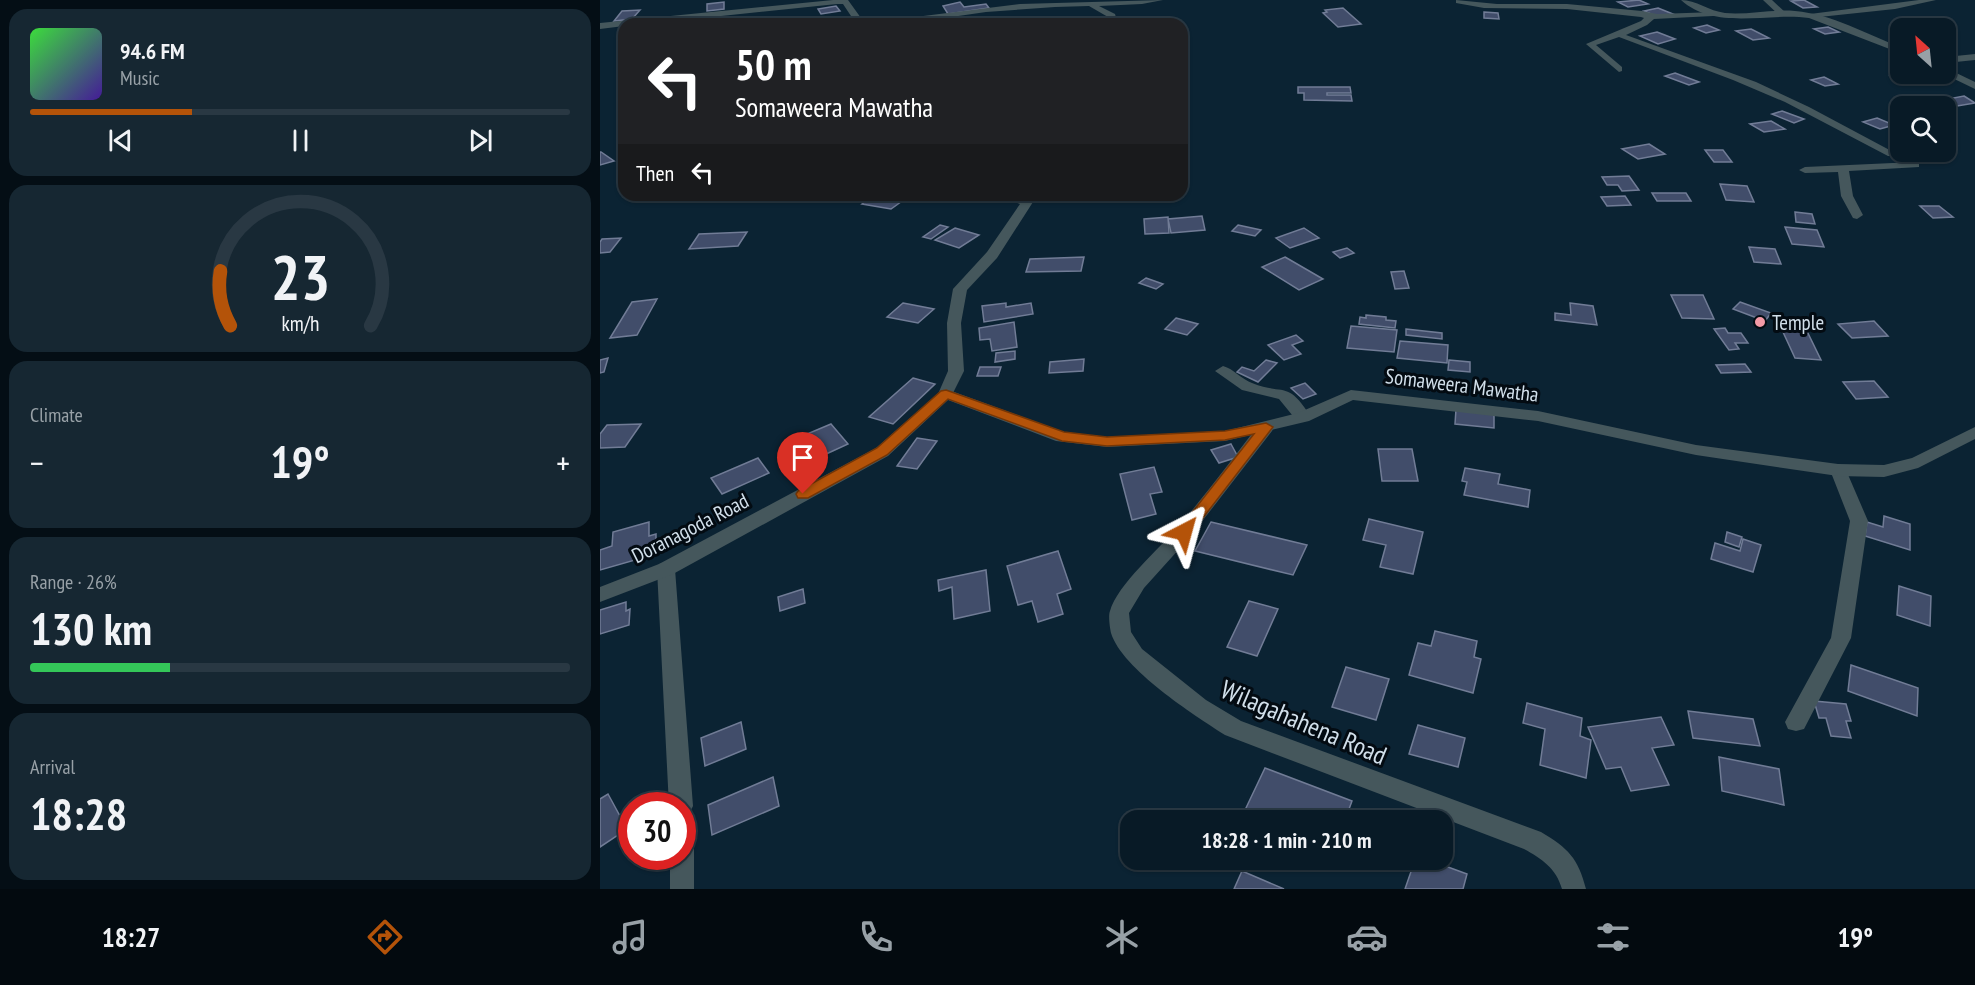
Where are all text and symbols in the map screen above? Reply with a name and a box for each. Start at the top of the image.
north arrow [1890,18,1956,84]
map controls [1890,18,1956,162]
text: 94.6 FM [120,37,185,65]
text: 50 m [735,37,812,92]
icon: left [636,42,714,120]
text: Music [120,65,160,91]
text: Somaweera Mawatha [735,90,933,124]
button: search [1890,96,1956,162]
icon: previous [104,124,137,157]
icon: pause [284,124,317,157]
icon: next [464,124,497,157]
icon: left [686,156,719,189]
text: Then [636,159,674,187]
text: 23 [270,236,330,317]
text: km/h [281,309,319,337]
place label: Temple [1772,309,1824,336]
marker: Temple [1753,315,1767,329]
street label: Somaweera Mawatha [1384,362,1540,408]
text: Climate [30,402,83,428]
text: 19° [270,432,330,490]
pin [777,432,828,494]
text: − [30,441,44,484]
text: + [556,441,570,484]
icon: arrive [786,441,819,474]
street label: Doranagoda Road [627,487,753,569]
position arrow [1152,500,1216,564]
text: Range · 26% [30,569,117,595]
text: 130 km [30,599,152,657]
street label: Wilagahahena Road [1216,672,1392,772]
text: Arrival [30,754,75,780]
text: 18:28 [30,784,127,842]
speed limit sign: 30 [618,792,696,870]
text: 18:28 · 1 min · 210 m [1201,826,1372,854]
icon: directions [364,916,406,958]
icon: music [609,916,651,958]
icon: phone [855,916,897,958]
icon: climate [1101,916,1143,958]
icon: car [1346,916,1388,958]
icon: filters [1592,916,1634,958]
text: 18:27 [102,920,160,954]
text: 19° [1837,920,1873,954]

